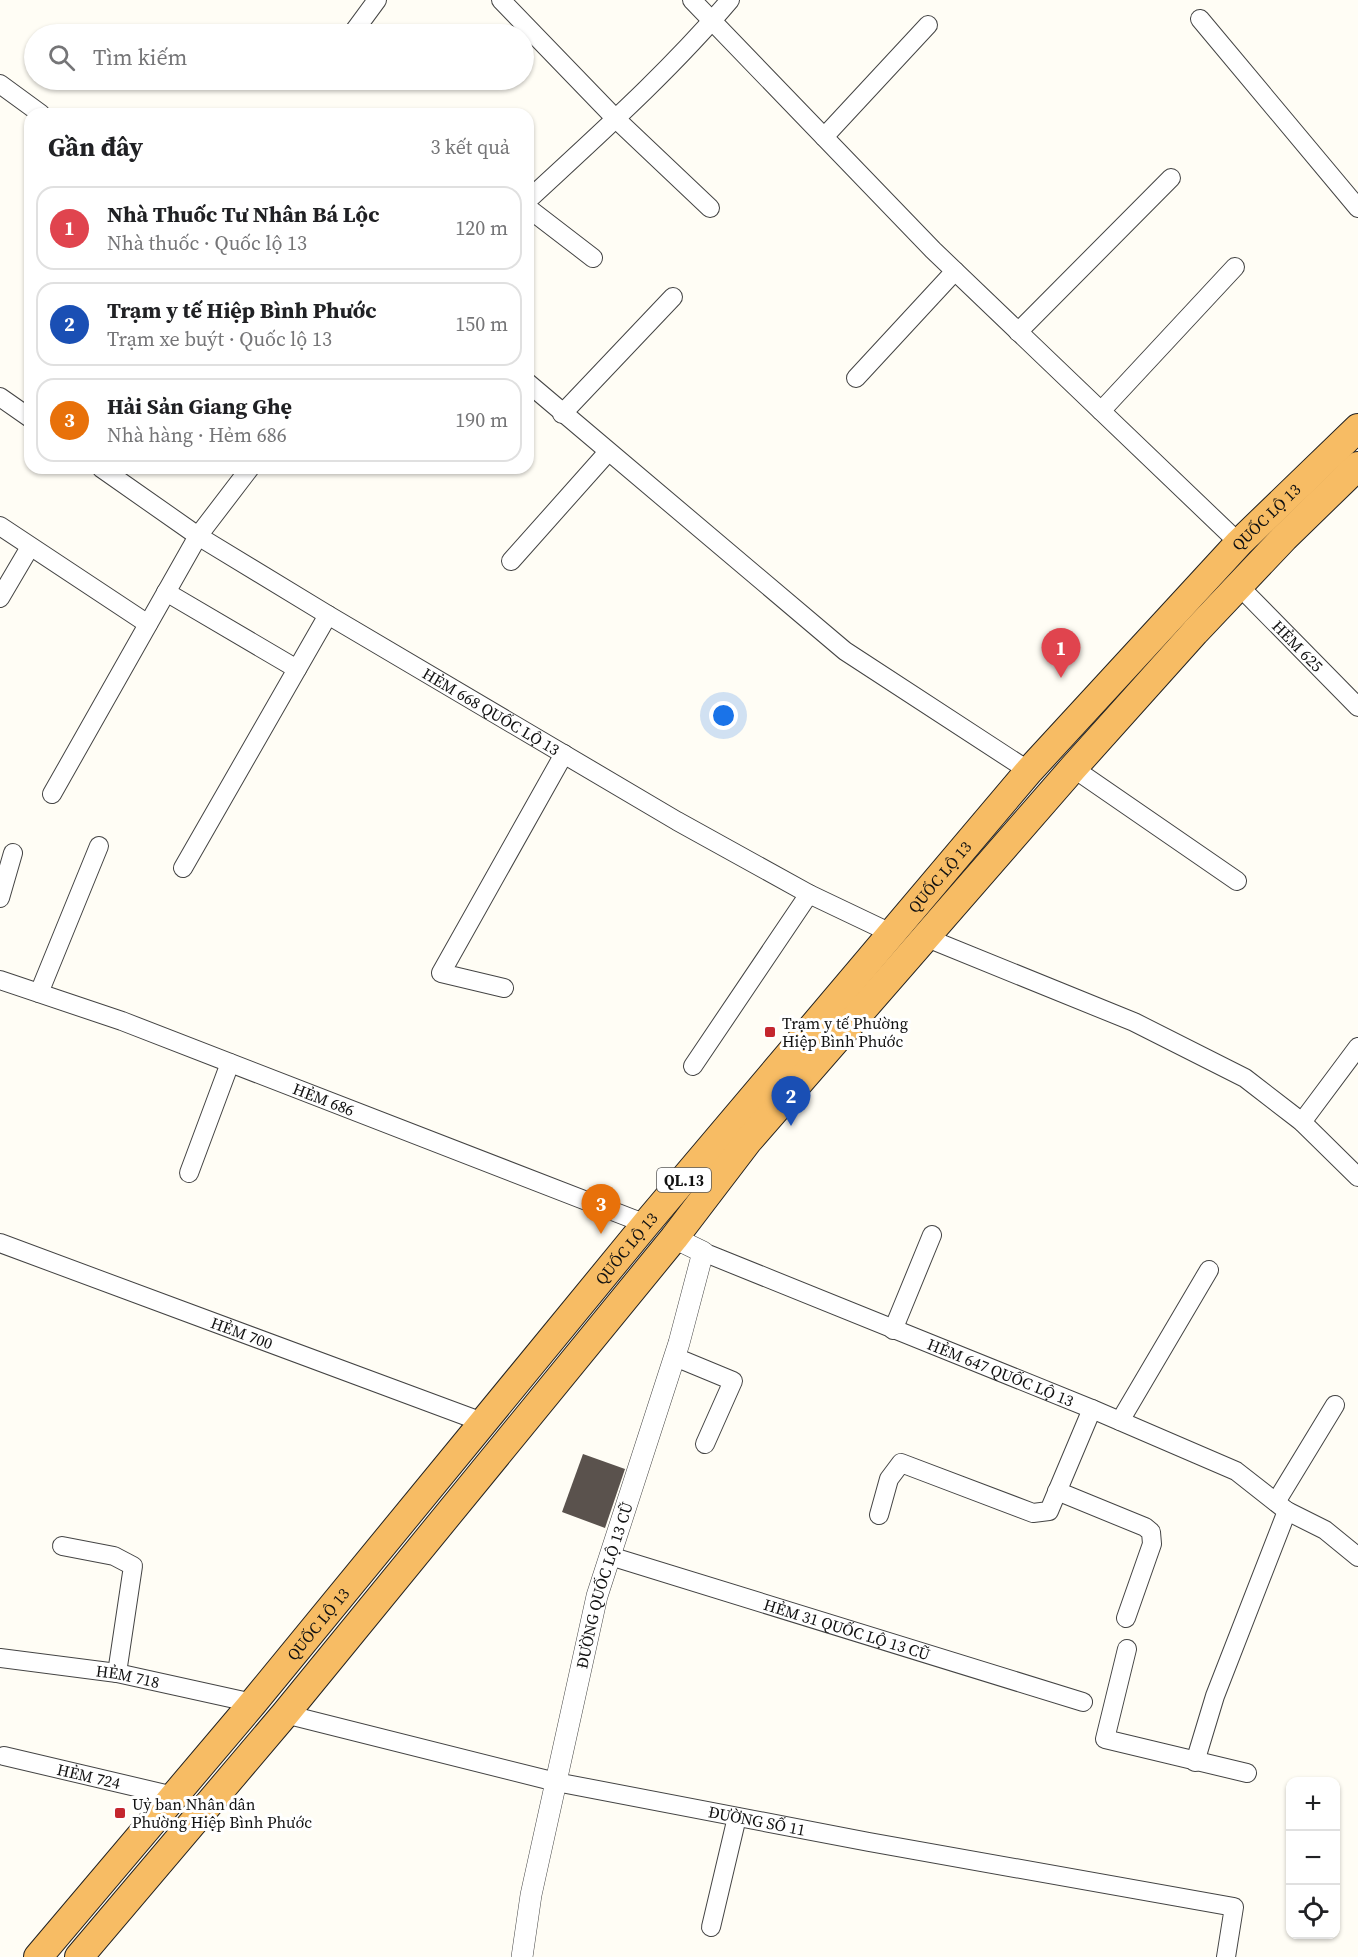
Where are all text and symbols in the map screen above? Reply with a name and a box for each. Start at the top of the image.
search box [24,24,534,90]
icon: search [45,41,78,74]
text: Tìm kiếm [93,42,187,72]
text: Gần đây [48,129,143,165]
text: 3 kết quả [430,133,510,161]
text: Nhà Thuốc Tư Nhân Bá Lộc [107,199,379,229]
text: 1 [64,214,75,242]
text: 120 m [455,214,508,242]
text: Nhà thuốc · Quốc lộ 13 [107,229,307,257]
text: Trạm y tế Hiệp Bình Phước [107,295,377,325]
text: 2 [64,310,75,338]
text: 150 m [455,310,508,338]
text: Trạm xe buýt · Quốc lộ 13 [107,325,332,353]
text: Hải Sản Giang Ghẹ [107,391,292,421]
text: 3 [64,406,75,434]
text: 190 m [455,406,508,434]
text: Nhà hàng · Hẻm 686 [107,421,287,449]
street label: QUỐC LỘ 13 [1227,479,1305,555]
street label: HẺM 625 [1267,615,1328,677]
pin: 1 [1042,628,1080,678]
street label: HẺM 668 QUỐC LỘ 13 [418,662,564,760]
your location [709,701,738,730]
street label: QUỐC LỘ 13 [903,836,976,917]
place label: Trạm y tế Phường Hiệp Bình Phước [782,1012,908,1052]
marker: Trạm y tế Phường Hiệp Bình Phước [763,1025,777,1039]
pin: 2 [772,1076,810,1126]
street label: HẺM 686 [290,1077,358,1121]
road number: QL.13 [657,1168,711,1192]
pin: 3 [582,1184,620,1234]
street label: QUỐC LỘ 13 [590,1207,662,1289]
street label: HẺM 700 [208,1311,276,1354]
street label: HẺM 647 QUỐC LỘ 13 [924,1333,1077,1412]
street label: ĐƯỜNG QUỐC LỘ 13 CŨ [570,1499,638,1671]
street label: QUỐC LỘ 13 [281,1583,354,1665]
street label: HẺM 31 QUỐC LỘ 13 CŨ [761,1593,933,1665]
street label: HẺM 718 [95,1659,162,1693]
street label: HẺM 724 [55,1758,123,1794]
map controls [1286,1777,1340,1939]
button: + [1286,1777,1340,1831]
place label: Uỷ ban Nhân dân Phường Hiệp Bình Phước [132,1793,312,1833]
street label: ĐƯỜNG SỐ 11 [706,1800,807,1841]
marker: Uỷ ban Nhân dân Phường Hiệp Bình Phước [113,1806,127,1820]
button: − [1286,1831,1340,1885]
button: locate [1286,1885,1340,1939]

